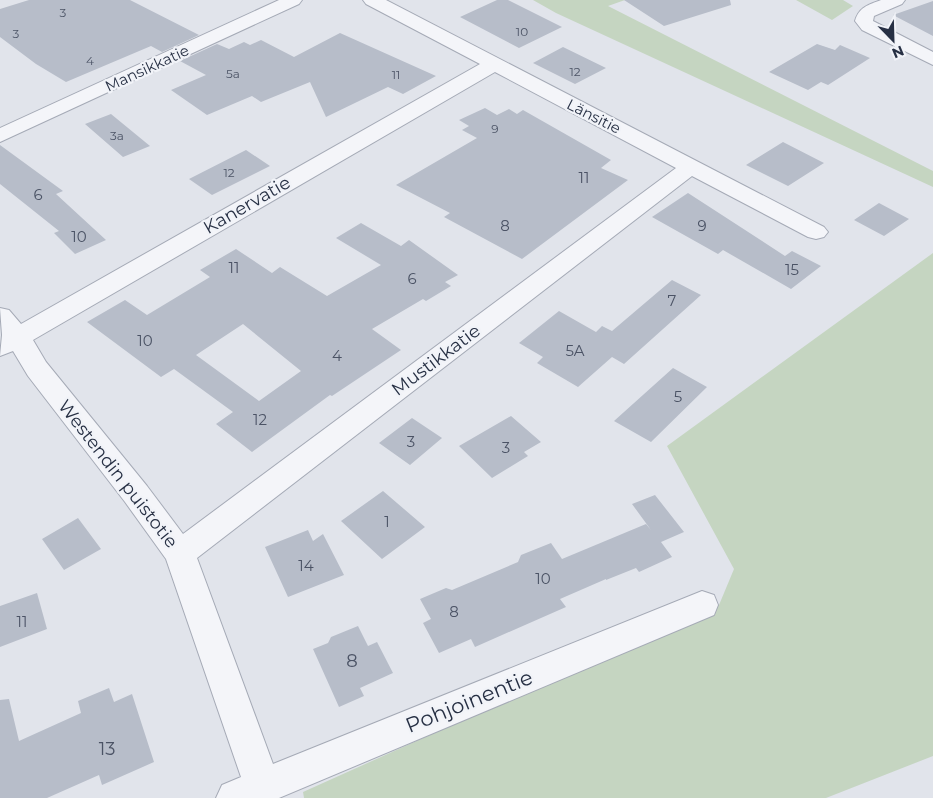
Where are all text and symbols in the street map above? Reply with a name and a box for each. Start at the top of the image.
house number: 3 [60,5,67,20]
north arrow [868,15,918,65]
house number: 10 [516,24,528,39]
house number: 3 [13,26,20,41]
street label: Mansikkatie [102,40,192,96]
text: N [889,41,907,62]
house number: 4 [86,53,94,68]
house number: 12 [569,64,581,79]
house number: 5a [226,66,240,81]
house number: 11 [392,67,400,82]
street label: Länsitie [564,94,624,138]
house number: 9 [491,121,499,136]
house number: 3a [110,128,124,143]
house number: 12 [223,165,235,180]
house number: 11 [579,168,589,187]
street label: Kanervatie [200,171,294,239]
house number: 6 [33,185,43,204]
house number: 8 [500,216,510,235]
house number: 9 [697,216,707,235]
house number: 10 [71,227,87,246]
house number: 11 [229,258,239,277]
house number: 15 [785,260,799,279]
house number: 6 [407,269,417,288]
house number: 7 [668,291,677,310]
street label: Mustikkatie [387,319,485,400]
house number: 10 [137,331,153,350]
house number: 5A [565,341,585,360]
house number: 4 [332,346,342,365]
house number: 5 [674,387,682,406]
street label: Westendin puistotie [53,396,183,553]
house number: 12 [253,410,267,429]
house number: 3 [407,432,415,451]
house number: 3 [502,438,510,457]
house number: 1 [384,512,390,531]
house number: 14 [298,556,314,575]
house number: 10 [535,569,551,588]
house number: 8 [449,602,459,621]
house number: 11 [17,612,27,631]
house number: 8 [346,650,358,672]
street label: Pohjoinentie [402,664,536,738]
house number: 13 [99,738,115,760]

